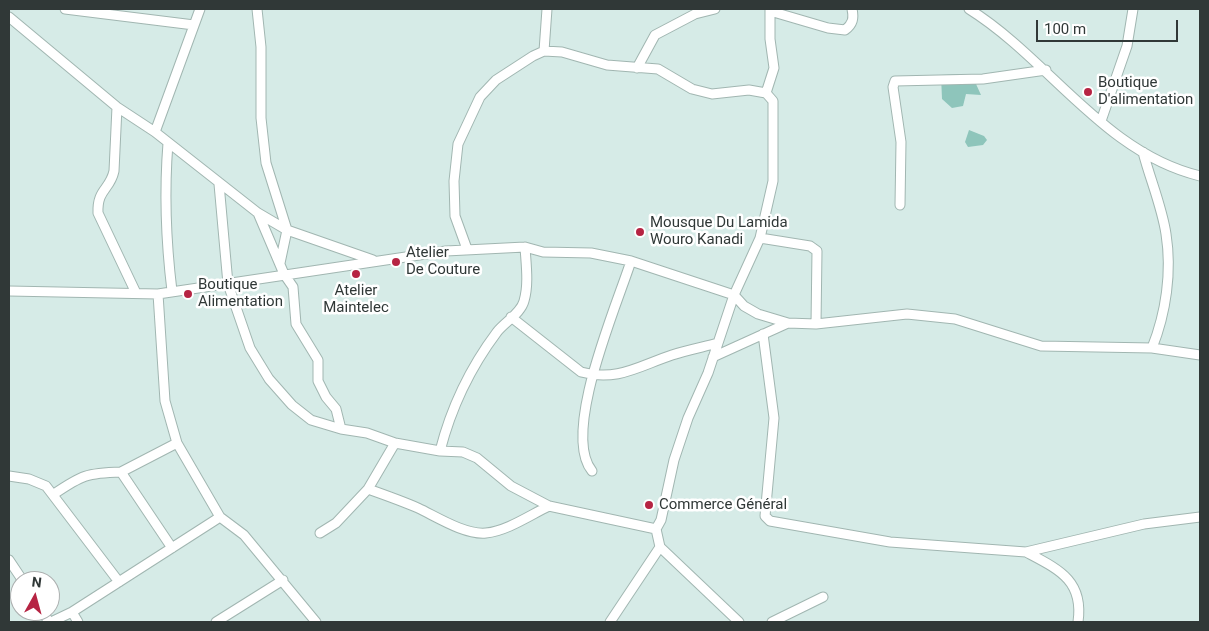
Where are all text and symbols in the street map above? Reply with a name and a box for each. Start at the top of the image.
scale bar [1039,10,1182,42]
text: 100 m [1044,20,1086,38]
place label: Boutique D'alimentation [1098,74,1193,109]
marker: Boutique D'alimentation [1082,86,1094,98]
place label: Mousque Du Lamida Wouro Kanadi [650,214,788,249]
marker: Mousque Du Lamida Wouro Kanadi [634,226,646,238]
place label: Atelier De Couture [406,244,480,279]
marker: Atelier De Couture [390,256,402,268]
marker: Atelier Maintelec [350,268,362,280]
place label: Boutique Alimentation [198,276,283,311]
place label: Atelier Maintelec [323,282,389,317]
marker: Boutique Alimentation [182,288,194,300]
place label: Commerce Général [659,496,787,514]
marker: Commerce Général [643,499,655,511]
north arrow [10,571,60,621]
text: N [31,574,43,591]

